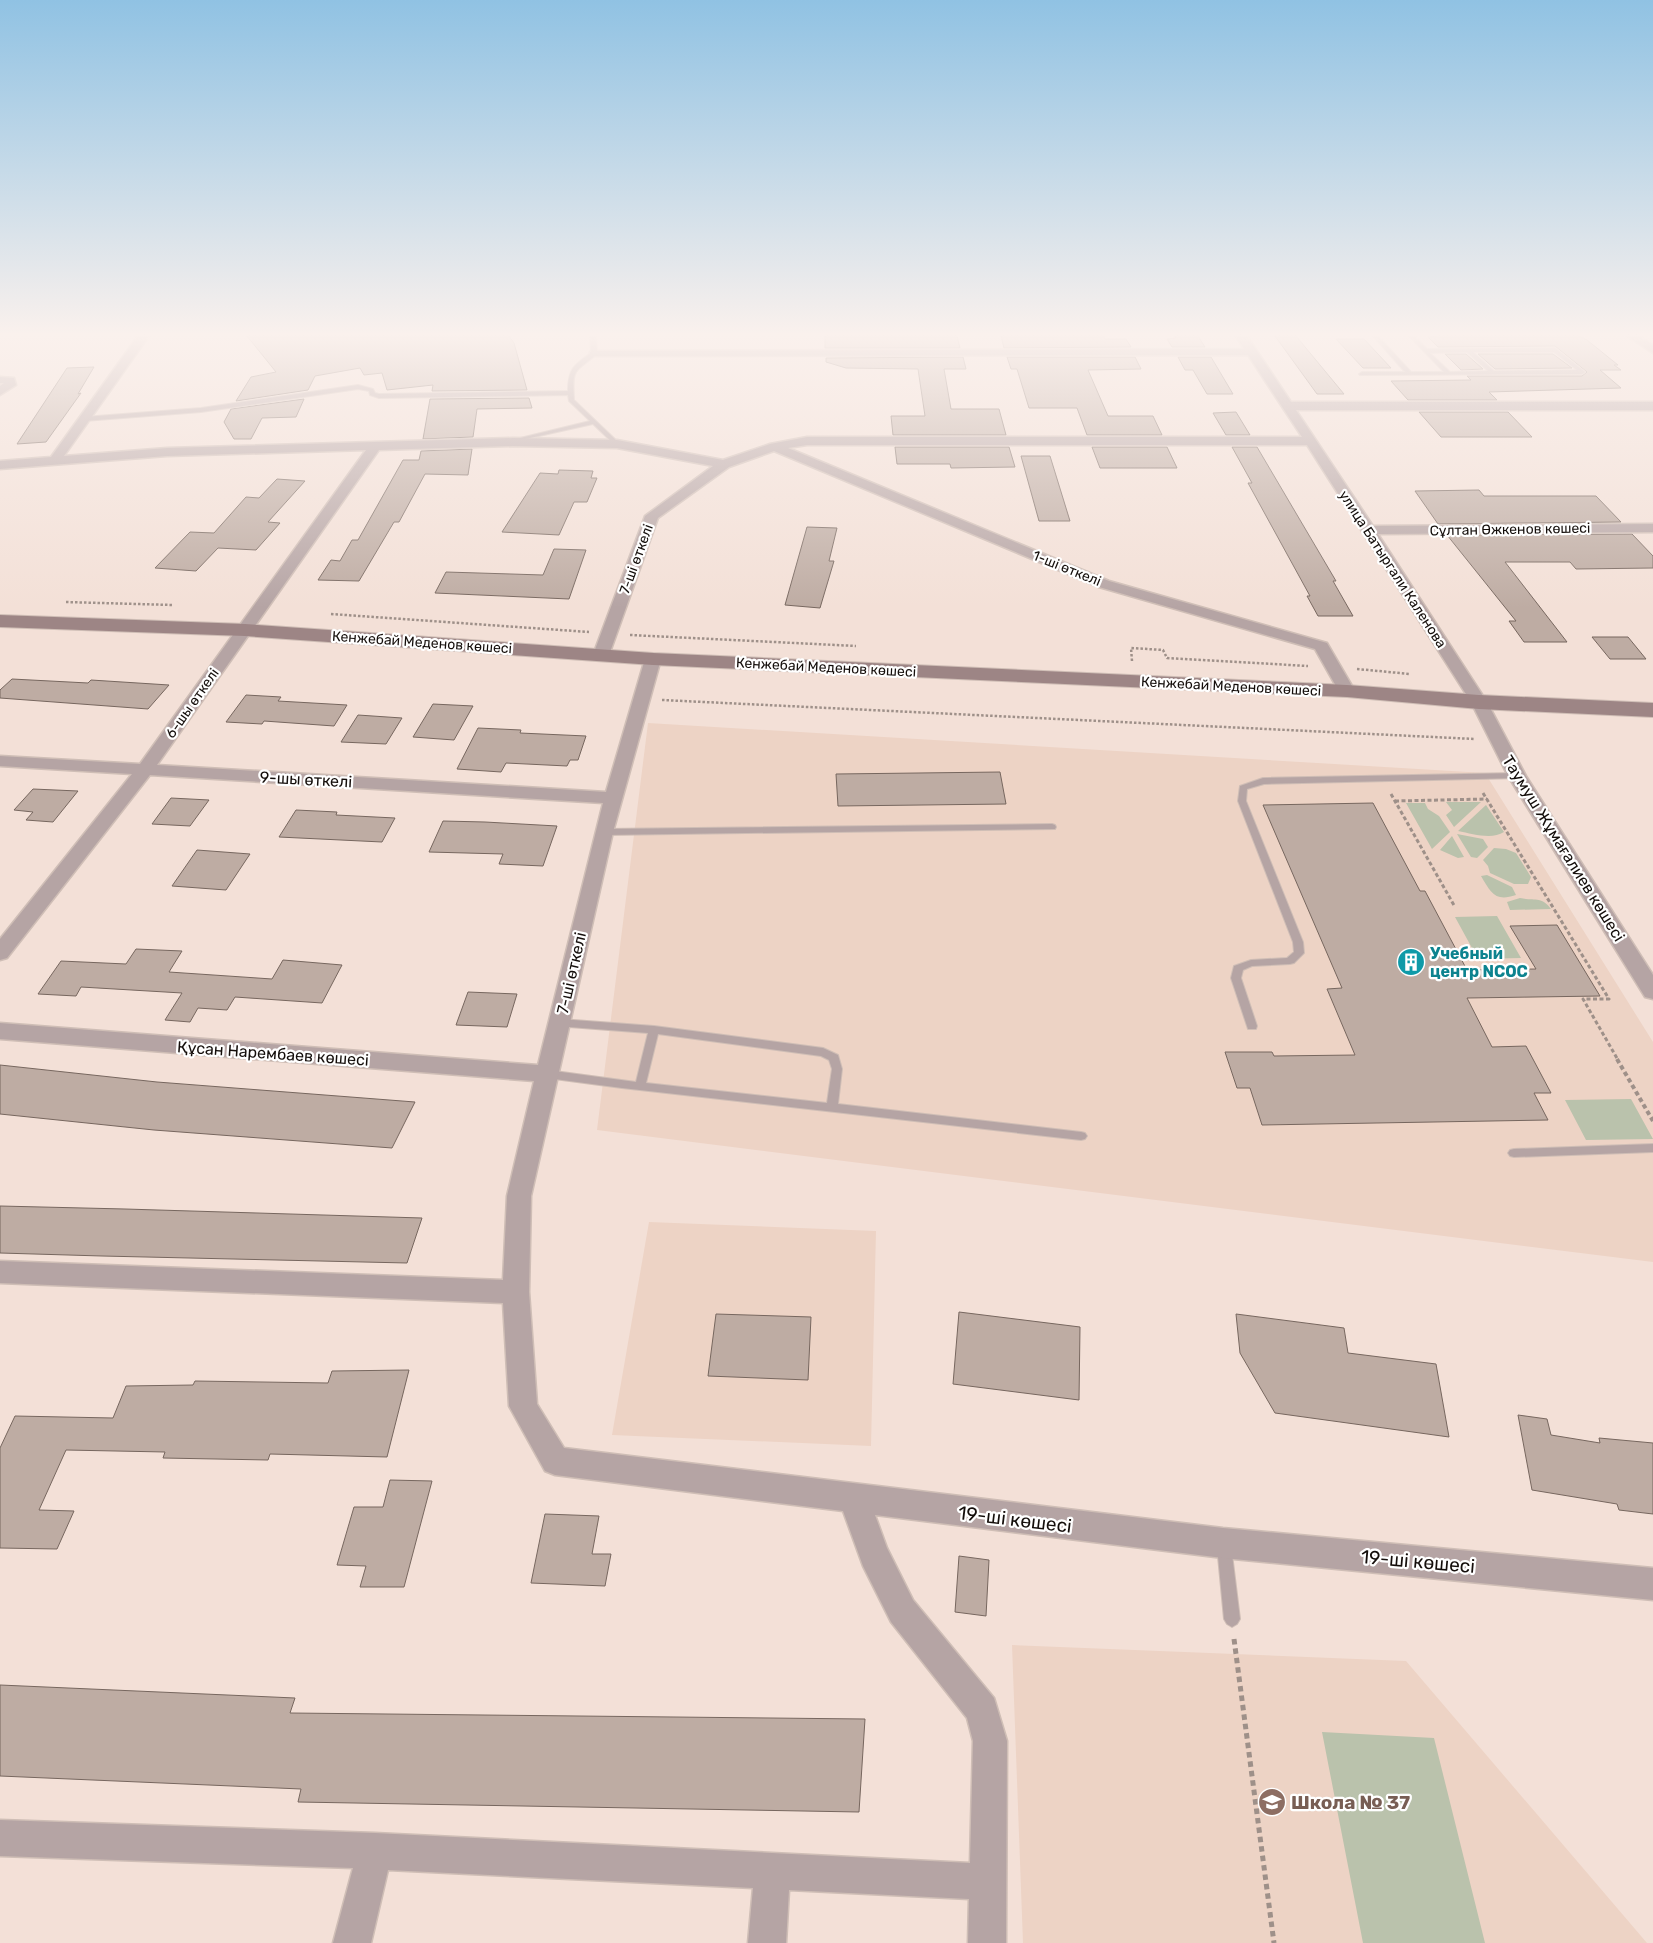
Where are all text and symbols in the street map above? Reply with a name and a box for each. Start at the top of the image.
street label: улица Батыргали Каленова [1335,487,1450,651]
street label: Сұлтан Өжкенов көшесі [1429,520,1591,539]
street label: 7-ші өткелі [616,522,657,596]
street label: 1-ші өткелі [1030,547,1103,590]
street label: Кенжебай Меденов көшесі [331,628,512,657]
street label: Кенжебай Меденов көшесі [735,654,916,681]
street label: 6-шы өткелі [162,665,223,741]
street label: Кенжебай Меденов көшесі [1140,673,1321,700]
street label: Таумуш Жұмағалиев көшесі [1498,752,1629,945]
street label: 9-шы өткелі [259,768,353,791]
street label: 7-ші өткелі [553,930,590,1016]
place label: Учебный центр NCOC [1430,944,1528,981]
building icon: Учебный центр NCOC [1396,947,1426,977]
street label: Құсан Нарембаев көшесі [176,1037,370,1070]
street label: 19-ші көшесі [957,1501,1073,1538]
street label: 19-ші көшесі [1360,1545,1476,1578]
school or university icon: Школа № 37 [1257,1787,1287,1817]
place label: Школа № 37 [1291,1791,1410,1814]

